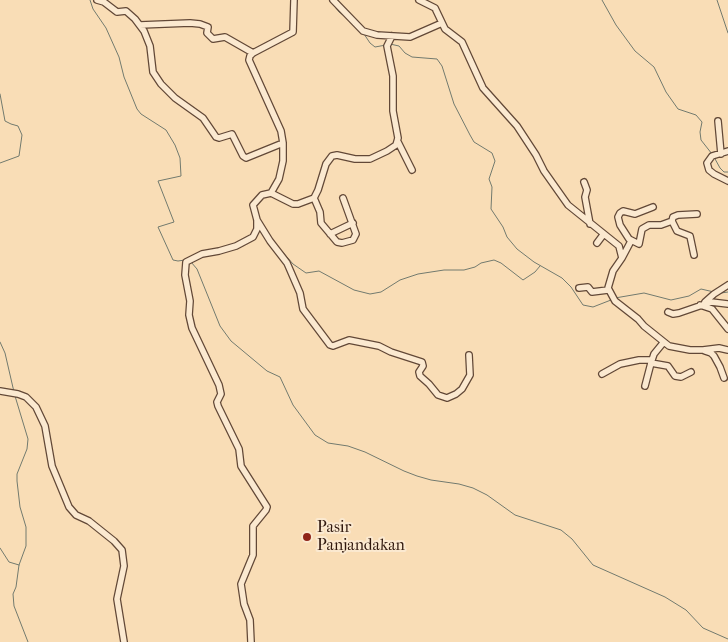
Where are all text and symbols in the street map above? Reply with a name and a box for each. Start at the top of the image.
place label: Pasir Panjandakan [317,518,405,556]
marker: Pasir Panjandakan [301,531,313,543]

